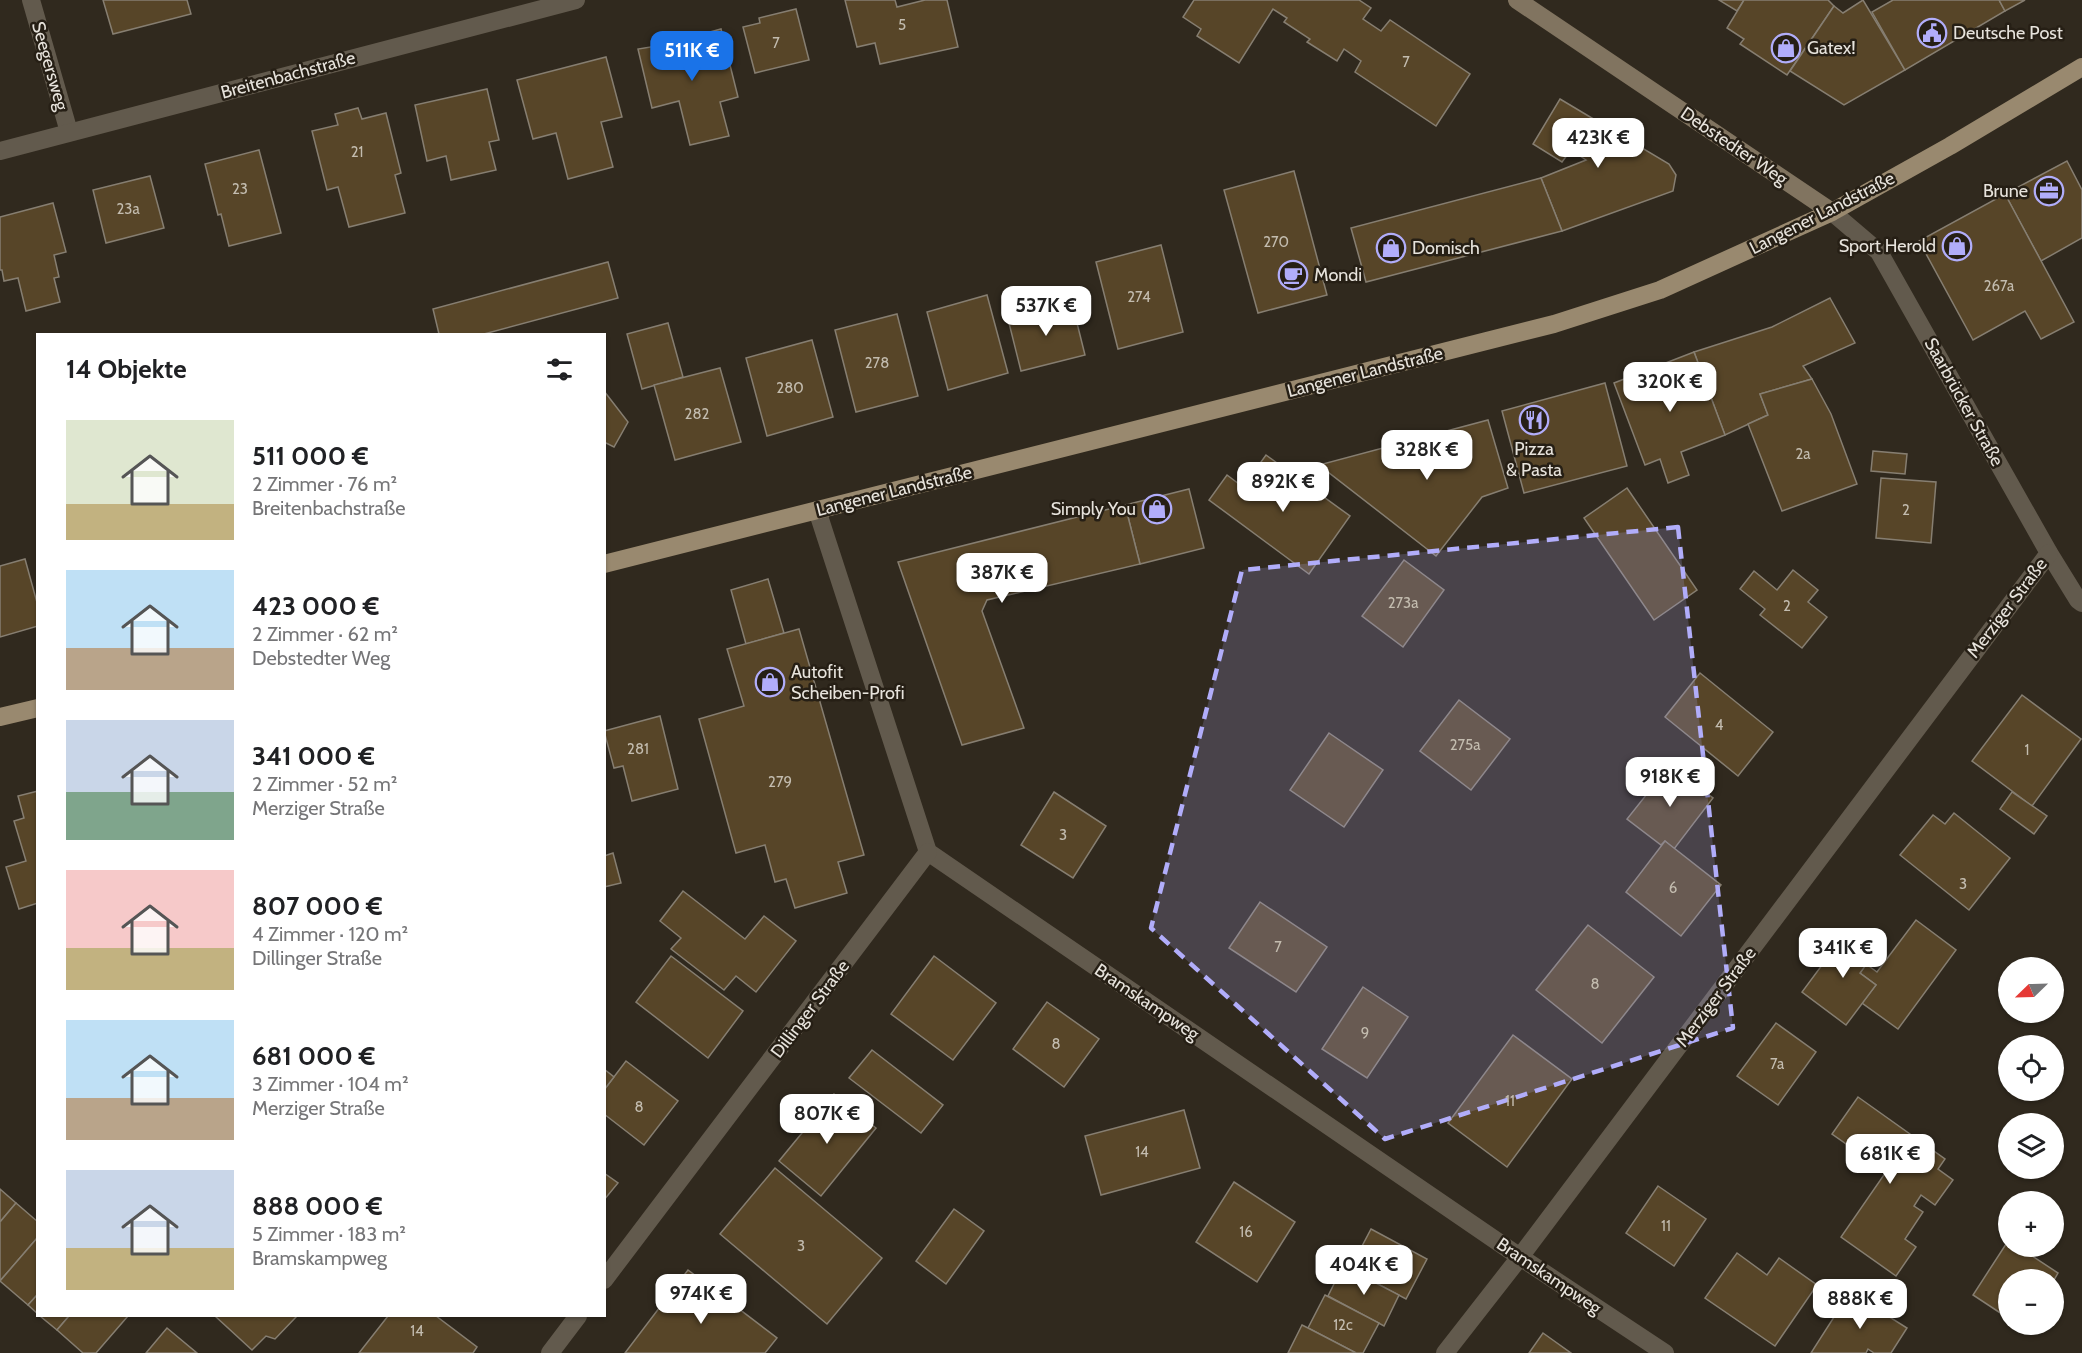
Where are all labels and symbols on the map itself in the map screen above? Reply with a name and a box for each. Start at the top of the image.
house number: 5 [898,16,906,34]
public building icon: Deutsche Post [1916,17,1948,49]
street label: Seegersweg [27,19,73,114]
place label: Deutsche Post [1953,22,2063,44]
pin: 511K € [643,31,741,82]
shop icon: Gatex! [1770,32,1802,64]
house number: 7 [772,34,780,52]
place label: Gatex! [1807,37,1856,59]
street label: Breitenbachstraße [218,46,358,104]
house number: 7 [1402,53,1410,71]
street label: Debstedter Weg [1676,102,1793,190]
pin: 423K € [1549,118,1647,169]
house number: 21 [351,143,363,161]
street label: Langener Landstraße [1746,167,1898,259]
office icon: Brune [2033,175,2065,207]
house number: 23 [232,180,248,198]
place label: Brune [1983,180,2028,202]
house number: 23a [116,200,140,218]
shop icon: Sport Herold [1941,230,1973,262]
shop icon: Domisch [1375,232,1407,264]
house number: 270 [1263,233,1289,251]
place label: Sport Herold [1839,235,1936,257]
place label: Domisch [1412,237,1480,259]
cafe icon: Mondi [1277,259,1309,291]
place label: Mondi [1314,264,1362,286]
house number: 267a [1984,277,2015,295]
pin: 537K € [997,286,1095,337]
house number: 274 [1127,288,1151,306]
street label: Saarbrücker Straße [1920,334,2008,470]
street label: Langener Landstraße [1285,342,1445,402]
house number: 278 [865,354,889,372]
pin: 320K € [1621,362,1719,413]
house number: 280 [776,379,804,397]
restaurant icon: Pizza & Pasta [1518,404,1550,436]
house number: 282 [685,405,710,423]
pin: 328K € [1378,430,1476,481]
place label: Pizza & Pasta [1506,438,1562,481]
house number: 2a [1795,445,1811,463]
street label: Langener Landstraße [814,461,974,521]
pin: 892K € [1234,462,1332,513]
shop icon: Simply You [1141,493,1173,525]
place label: Simply You [1051,498,1136,520]
house number: 2 [1902,501,1910,519]
pin: 387K € [953,553,1051,604]
street label: Merziger Straße [1962,554,2052,662]
house number: 273a [1388,594,1419,612]
house number: 2 [1783,597,1791,615]
place label: Autofit Scheiben-Profi [791,661,905,704]
shop icon: Autofit Scheiben-Profi [754,666,786,698]
house number: 4 [1715,716,1724,734]
house number: 275a [1450,736,1481,754]
house number: 281 [627,740,649,758]
house number: 1 [2025,741,2029,759]
pin: 918K € [1621,757,1719,808]
house number: 279 [768,773,792,791]
house number: 3 [1059,826,1067,844]
house number: 3 [1959,875,1967,893]
house number: 6 [1669,879,1677,897]
pin: 341K € [1794,928,1892,979]
house number: 7 [1274,938,1282,956]
street label: Merziger Straße [1671,943,1761,1051]
street label: Dillinger Straße [766,956,854,1062]
north arrow [1998,957,2064,1023]
street label: Bramskampweg [1090,959,1204,1046]
house number: 8 [1590,975,1600,993]
house number: 9 [1361,1024,1369,1042]
house number: 8 [1051,1035,1061,1053]
house number: 7a [1770,1055,1785,1073]
house number: 11 [1505,1092,1515,1110]
pin: 807K € [778,1094,876,1145]
house number: 8 [634,1098,644,1116]
pin: 681K € [1841,1134,1939,1185]
house number: 14 [1135,1143,1149,1161]
house number: 11 [1661,1217,1671,1235]
house number: 16 [1239,1223,1253,1241]
street label: Bramskampweg [1492,1233,1606,1320]
house number: 3 [797,1237,805,1255]
pin: 404K € [1315,1245,1413,1296]
pin: 974K € [652,1274,750,1325]
pin: 888K € [1811,1279,1909,1330]
house number: 12c [1333,1316,1353,1334]
house number: 14 [410,1322,424,1340]

